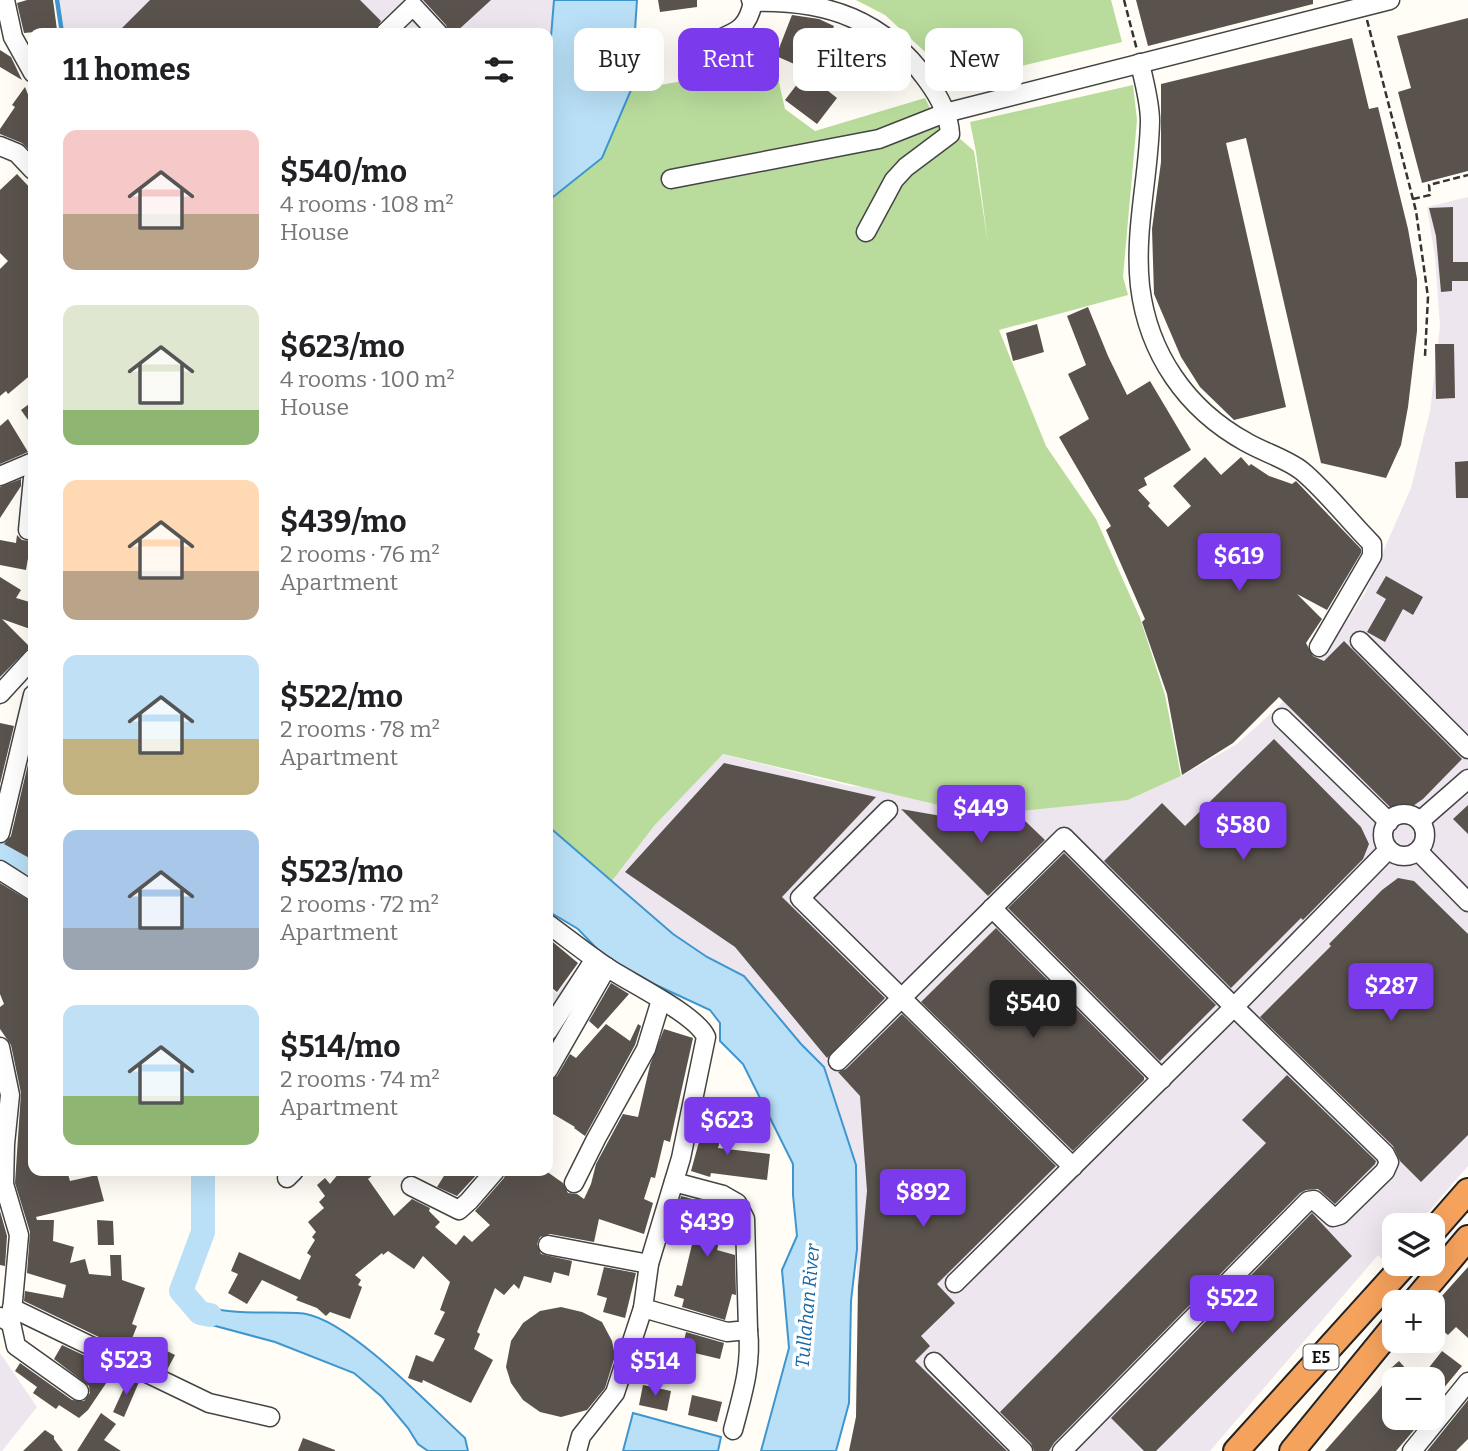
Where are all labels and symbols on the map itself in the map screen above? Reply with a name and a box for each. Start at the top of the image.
pin: $619 [1198,534,1280,593]
pin: $449 [940,786,1022,845]
pin: $580 [1202,802,1284,862]
pin: $287 [1350,964,1432,1023]
pin: $540 [992,981,1074,1040]
pin: $623 [686,1098,768,1157]
pin: $892 [882,1170,964,1229]
pin: $439 [666,1200,748,1259]
water label: Tullahan River [791,1242,824,1369]
pin: $522 [1191,1276,1273,1335]
pin: $523 [85,1338,167,1397]
pin: $514 [614,1338,696,1398]
road number: E5 [1304,1344,1338,1370]

